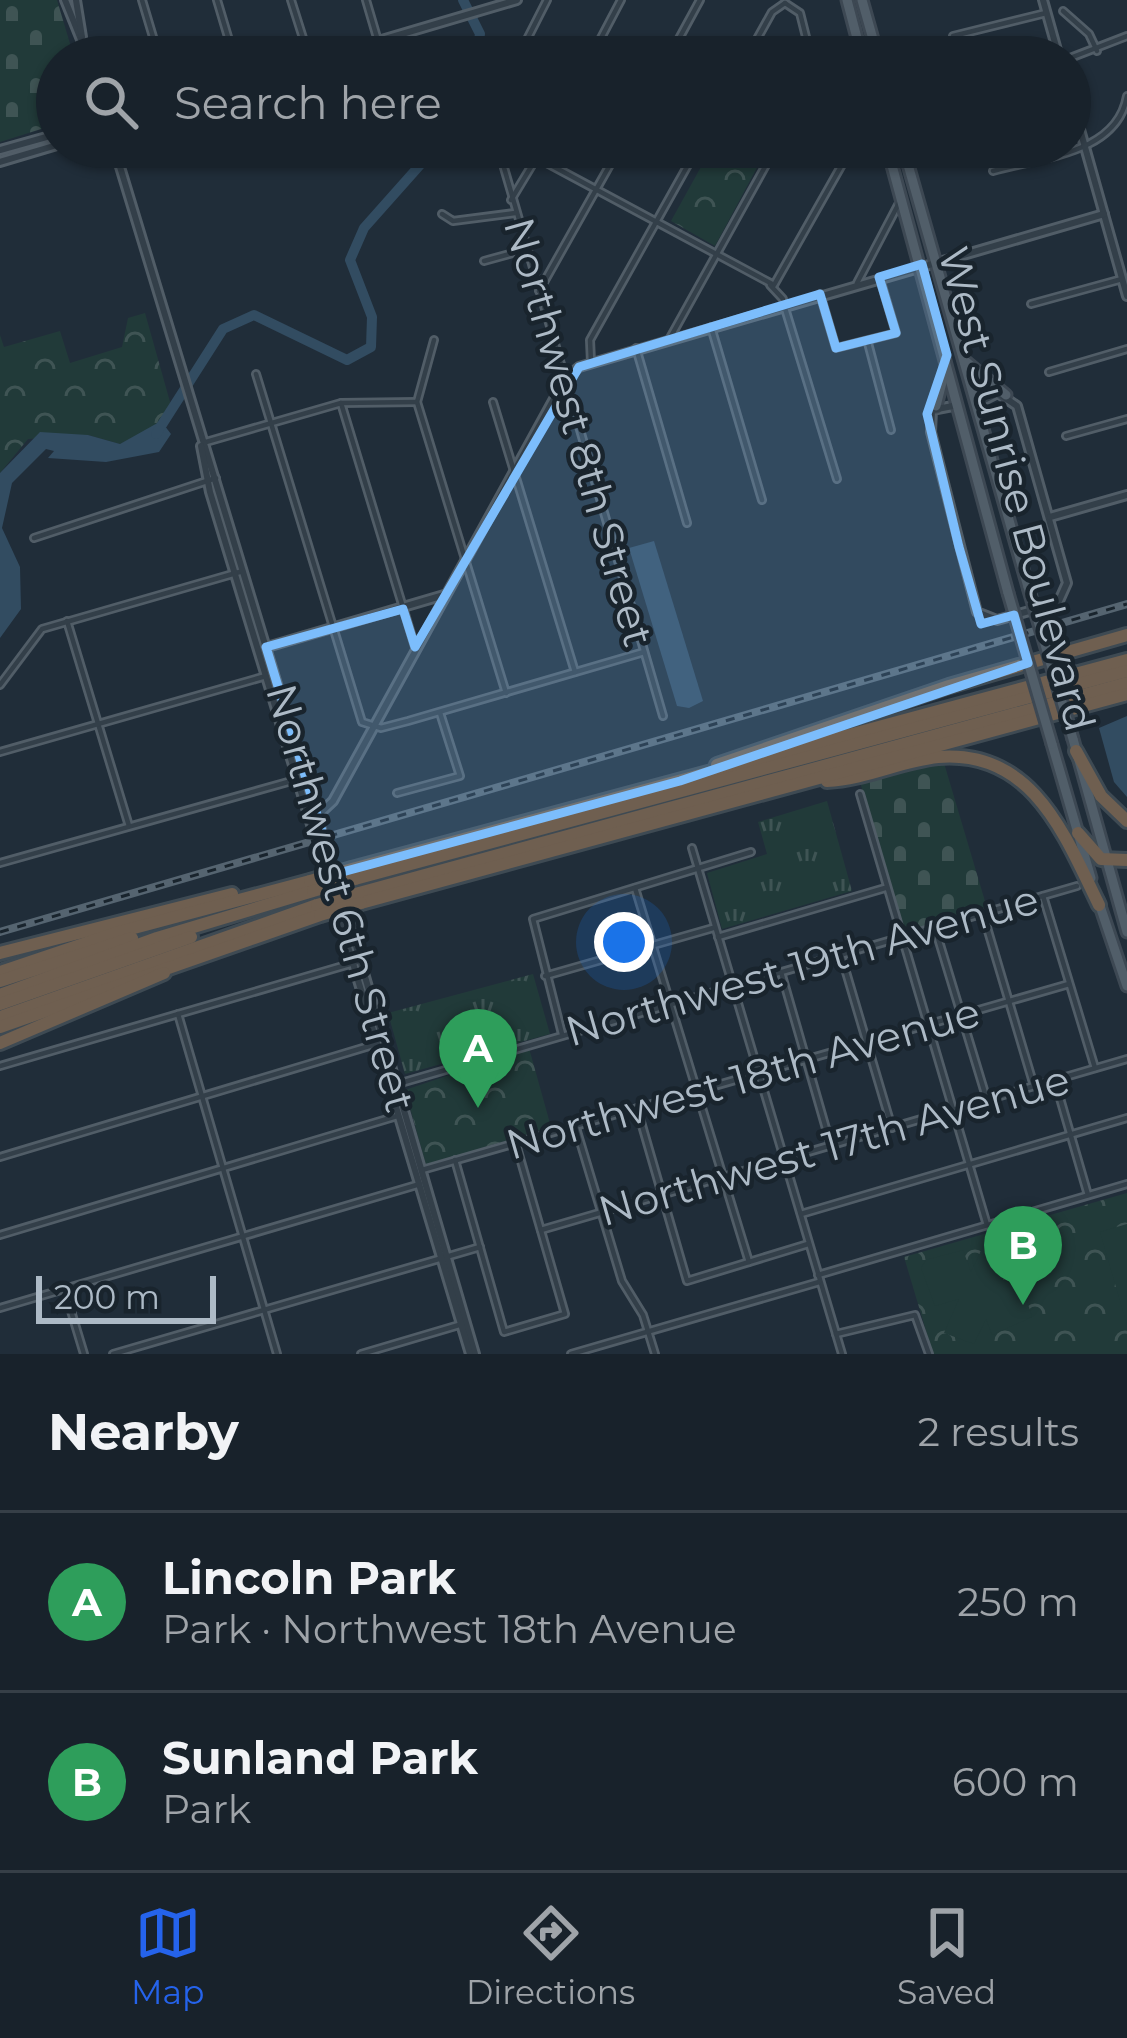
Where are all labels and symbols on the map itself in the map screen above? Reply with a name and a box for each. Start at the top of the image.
street label: Northwest 8th Street [493,212,665,652]
street label: West Sunrise Boulevard [927,241,1107,737]
street label: Northwest 6th Street [255,678,427,1118]
street label: Northwest 19th Avenue [560,873,1044,1057]
your location [594,912,654,972]
street label: Northwest 18th Avenue [500,985,986,1171]
pin: A [439,1009,517,1108]
street label: Northwest 17th Avenue [593,1053,1075,1237]
pin: B [984,1206,1062,1305]
scale bar [36,1270,216,1323]

